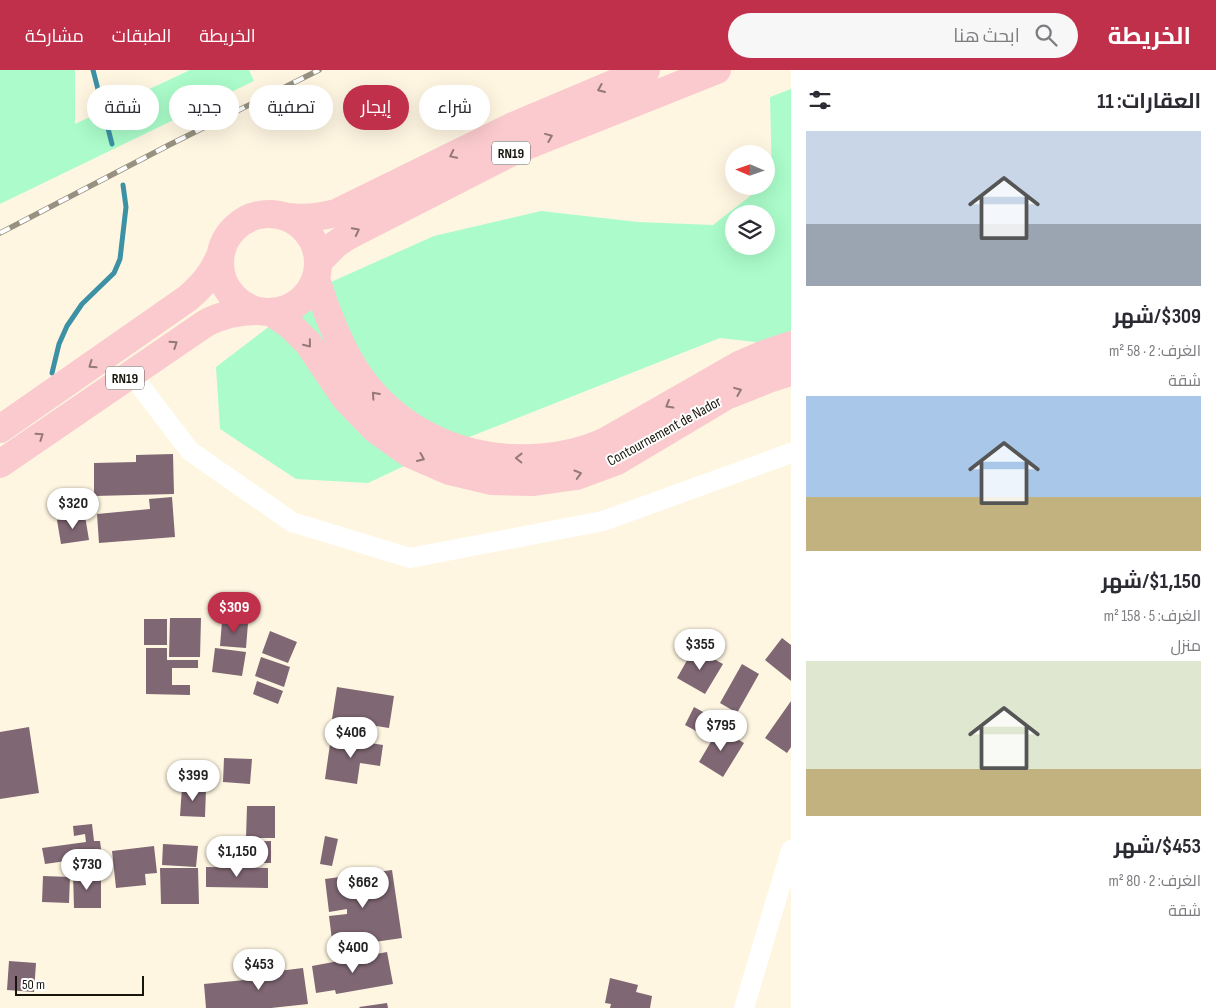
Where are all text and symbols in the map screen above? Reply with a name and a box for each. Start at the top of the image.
search box [728,13,1078,58]
icon: search [1032,21,1060,49]
text: الخريطة [1108,22,1191,51]
text: ابحث هنا [953,25,1020,48]
text: مشاركة [25,26,84,47]
text: الطبقات [112,26,171,47]
text: الخريطة [199,26,256,47]
one-way arrow [598,83,606,93]
chip: شقة [87,85,159,130]
chip: جديد [169,85,239,130]
chip: تصفية [249,85,333,130]
chip: إيجار [343,85,409,130]
chip: شراء [419,85,490,130]
icon: filters [806,86,834,114]
text: العقارات: 11 [1097,89,1201,114]
one-way arrow [544,132,553,143]
road number: RN19 [492,142,530,165]
north arrow [725,145,775,195]
map controls [725,145,775,255]
one-way arrow [449,149,458,159]
icon: home [959,163,1049,253]
button: layers [725,205,775,255]
one-way arrow [351,227,360,237]
text: $309/شهر [1113,304,1201,329]
one-way arrow [303,339,312,348]
one-way arrow [169,341,178,351]
text: الغرف: 2 · 58 m² [1109,342,1201,361]
one-way arrow [88,359,98,368]
road number: RN19 [106,366,144,390]
text: شقة [1168,372,1201,391]
one-way arrow [733,387,741,397]
one-way arrow [372,391,381,400]
street label: Contournement de Nador [604,392,725,471]
one-way arrow [666,399,675,409]
icon: home [959,428,1049,518]
one-way arrow [34,433,44,442]
one-way arrow [416,452,425,463]
one-way arrow [515,452,523,463]
one-way arrow [574,470,582,480]
pin: $320 [43,488,103,530]
text: $320 [58,494,88,513]
text: $1,150/شهر [1101,569,1201,594]
pin: $309 [204,592,264,634]
text: $309 [219,598,249,617]
text: الغرف: 5 · 158 m² [1104,607,1201,626]
pin: $355 [670,628,730,671]
text: $355 [685,635,715,654]
text: منزل [1171,637,1201,656]
icon: home [959,693,1049,783]
pin: $795 [691,710,751,752]
pin: $406 [321,716,381,759]
text: $795 [706,716,736,735]
text: $406 [336,723,366,742]
pin: $399 [163,760,223,802]
text: $399 [178,766,208,785]
text: $453/شهر [1114,834,1201,859]
pin: $1,150 [196,836,278,878]
text: $1,150 [217,842,257,861]
pin: $730 [57,848,117,891]
text: $730 [72,855,102,874]
pin: $662 [333,866,393,909]
text: الغرف: 2 · 80 m² [1108,872,1201,891]
text: $662 [348,873,378,892]
text: شقة [1168,902,1201,921]
pin: $400 [323,932,383,974]
text: $400 [338,938,368,957]
pin: $453 [229,948,289,991]
text: $453 [244,955,274,974]
scale bar [15,973,144,996]
text: 50 m [22,976,45,993]

